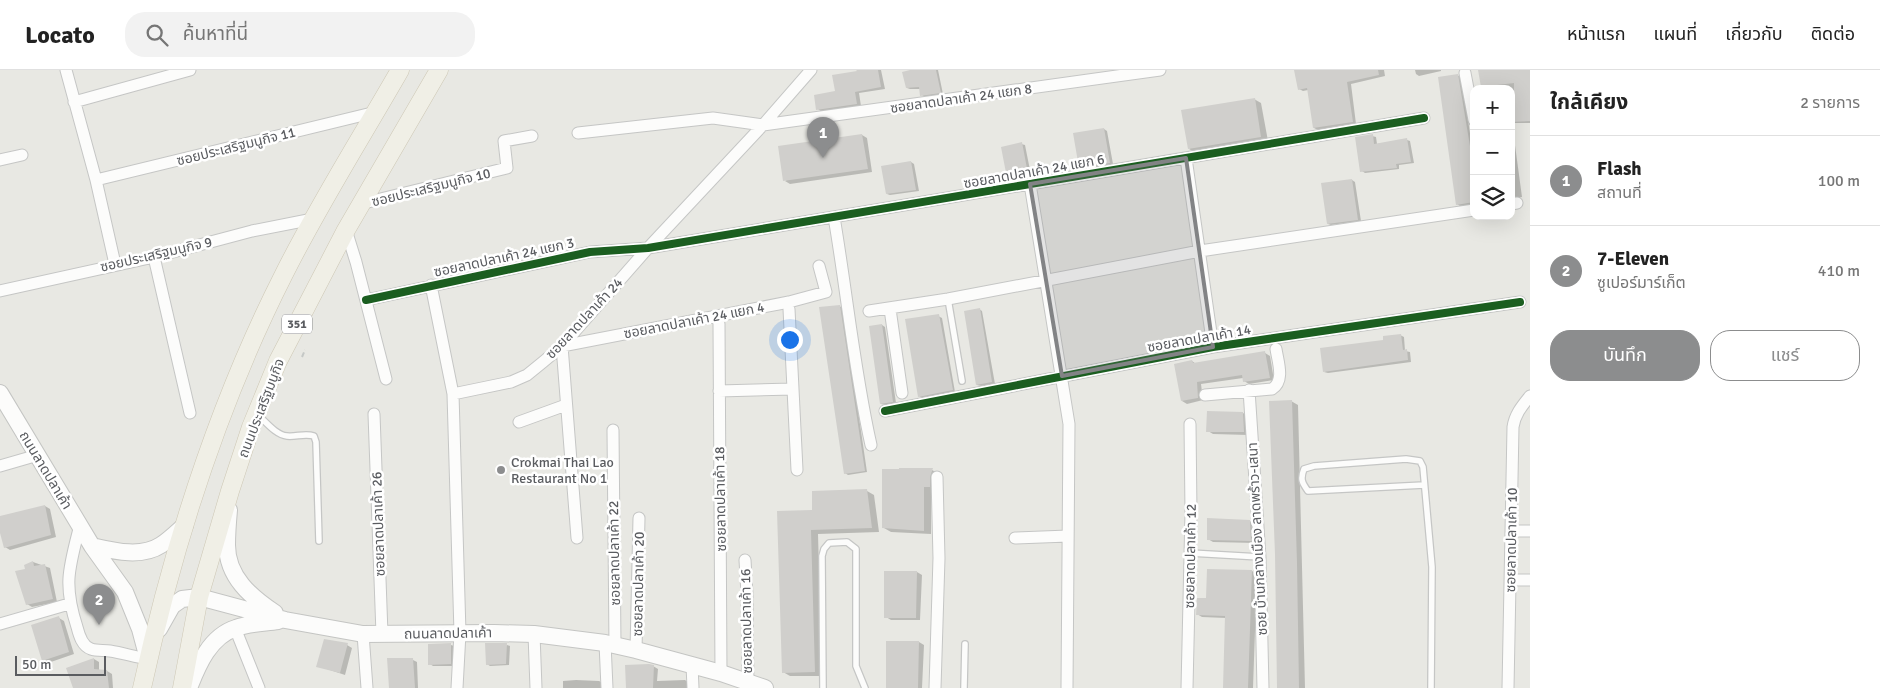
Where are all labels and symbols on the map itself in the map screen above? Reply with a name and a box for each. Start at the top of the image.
street label: ซอยลาดปลาเค้า 24 แยก 8 [889,80,1033,117]
pin: 1 [807,117,839,158]
street label: ซอยประเสริฐมนูกิจ 11 [175,123,297,169]
street label: ซอยลาดปลาเค้า 24 แยก 6 [962,151,1106,192]
street label: ซอยประเสริฐมนูกิจ 10 [370,164,492,210]
street label: ซอยประเสริฐมนูกิจ 9 [99,233,214,276]
street label: ซอยลาดปลาเค้า 24 แยก 3 [432,234,576,281]
street label: ซอยลาดปลาเค้า 24 [542,274,627,363]
street label: ซอยลาดปลาเค้า 24 แยก 4 [622,298,766,342]
road number: 351 [282,314,312,334]
street label: ซอยลาดปลาเค้า 14 [1146,321,1253,356]
your location [777,327,803,353]
street label: ถนนประเสริฐมนูกิจ [235,356,288,460]
street label: ถนนลาดปลาเค้า [16,428,76,512]
street label: ซอย บ้านกลางเมือง ลาดพร้าว-เสนา [1244,442,1271,636]
street label: ซอยลาดปลาเค้า 18 [711,446,730,552]
place label: Crokmai Thai Lao Restaurant No 1 [511,454,614,487]
marker: Crokmai Thai Lao Restaurant No 1 [495,464,507,476]
street label: ซอยลาดปลาเค้า 26 [368,471,389,577]
street label: ซอยลาดปลาเค้า 10 [1502,487,1521,593]
street label: ซอยลาดปลาเค้า 22 [605,500,624,606]
street label: ซอยลาดปลาเค้า 12 [1181,503,1200,609]
street label: ซอยลาดปลาเค้า 20 [629,531,648,637]
street label: ซอยลาดปลาเค้า 16 [737,568,756,674]
pin: 2 [83,584,115,625]
street label: ถนนลาดปลาเค้า [404,624,492,643]
scale bar [15,653,106,676]

